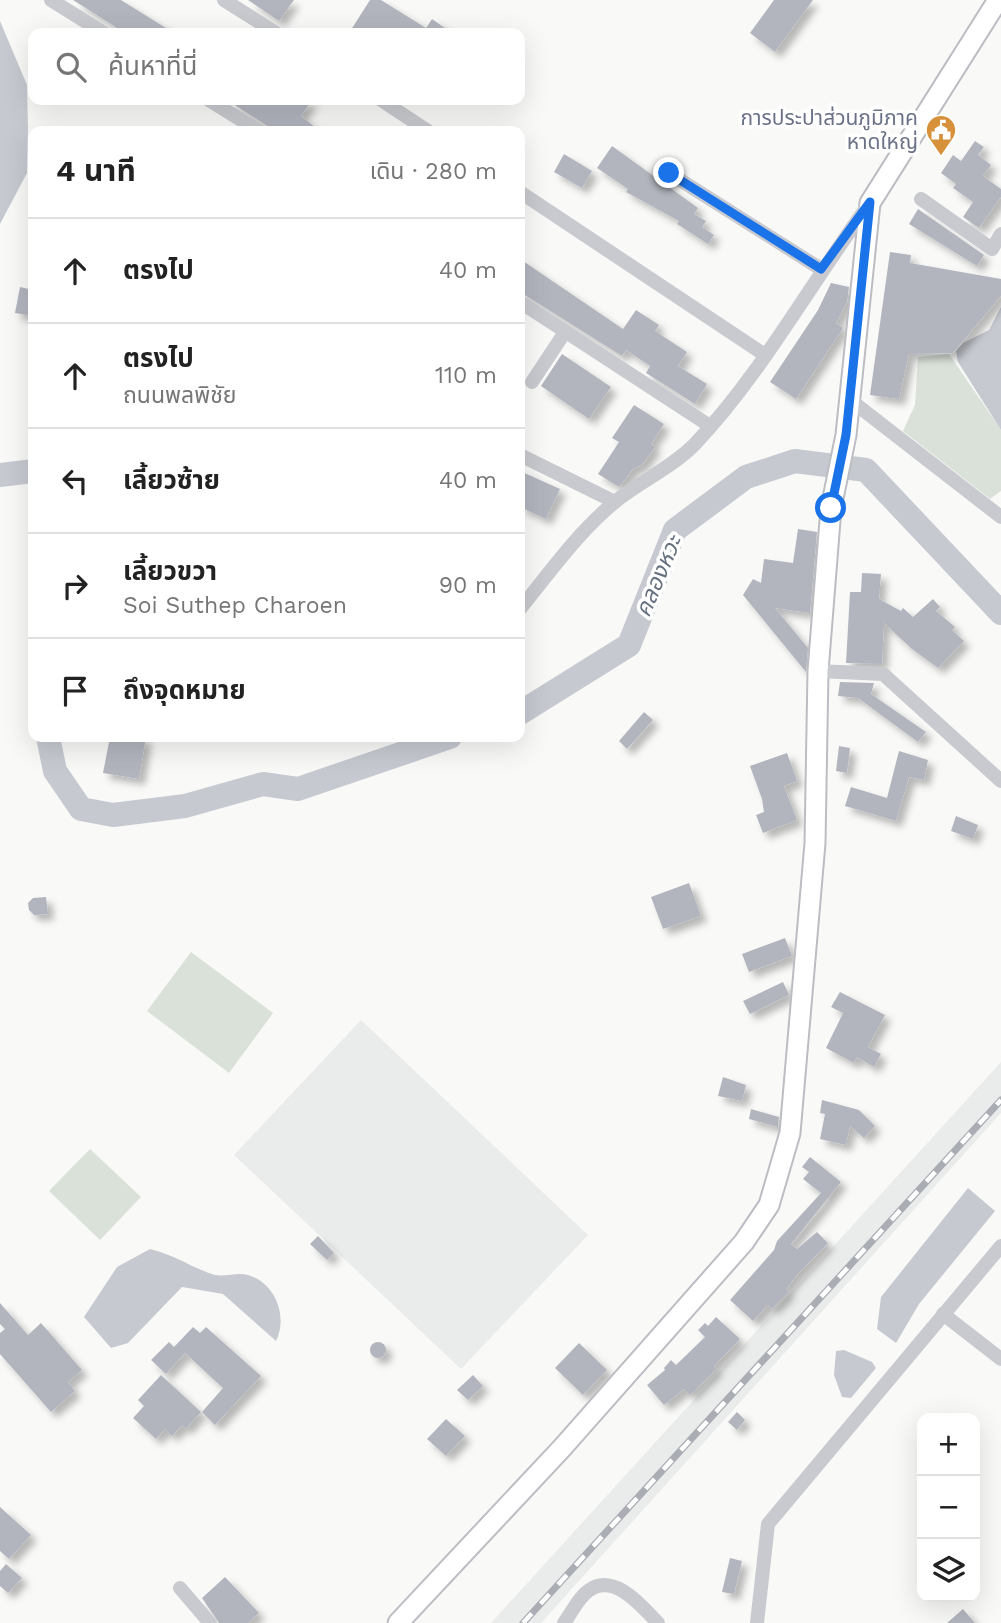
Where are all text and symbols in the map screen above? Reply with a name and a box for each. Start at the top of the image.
search box [28,28,525,105]
icon: search [52,48,90,86]
text: ค้นหาที่นี่ [108,51,198,81]
place label: การประปาส่วนภูมิภาค หาดใหญ่ [740,105,918,154]
public building icon: การประปาส่วนภูมิภาค หาดใหญ่ [924,113,958,157]
text: 4 นาที [56,153,136,188]
route end [653,157,684,188]
text: เดิน · 280 m [370,158,497,185]
icon: ahead [56,252,94,290]
text: ตรงไป [123,255,194,285]
text: 40 m [439,257,497,284]
text: ตรงไป [123,343,194,373]
icon: ahead [56,357,94,395]
text: 110 m [435,362,497,389]
text: ถนนพลพิชัย [123,382,236,409]
icon: left [56,462,94,500]
text: เลี้ยวซ้าย [123,465,220,495]
text: 40 m [439,467,497,494]
route start [815,492,846,523]
water label: คลองหวะ [629,530,688,621]
text: เลี้ยวขวา [123,556,217,586]
icon: right [56,567,94,605]
text: 90 m [439,572,497,599]
text: Soi Suthep Charoen [123,592,347,619]
icon: arrive [56,672,94,710]
text: ถึงจุดหมาย [123,675,246,705]
map controls [917,1413,980,1602]
button: + [917,1413,980,1476]
button: − [917,1476,980,1539]
button: layers [917,1539,980,1602]

